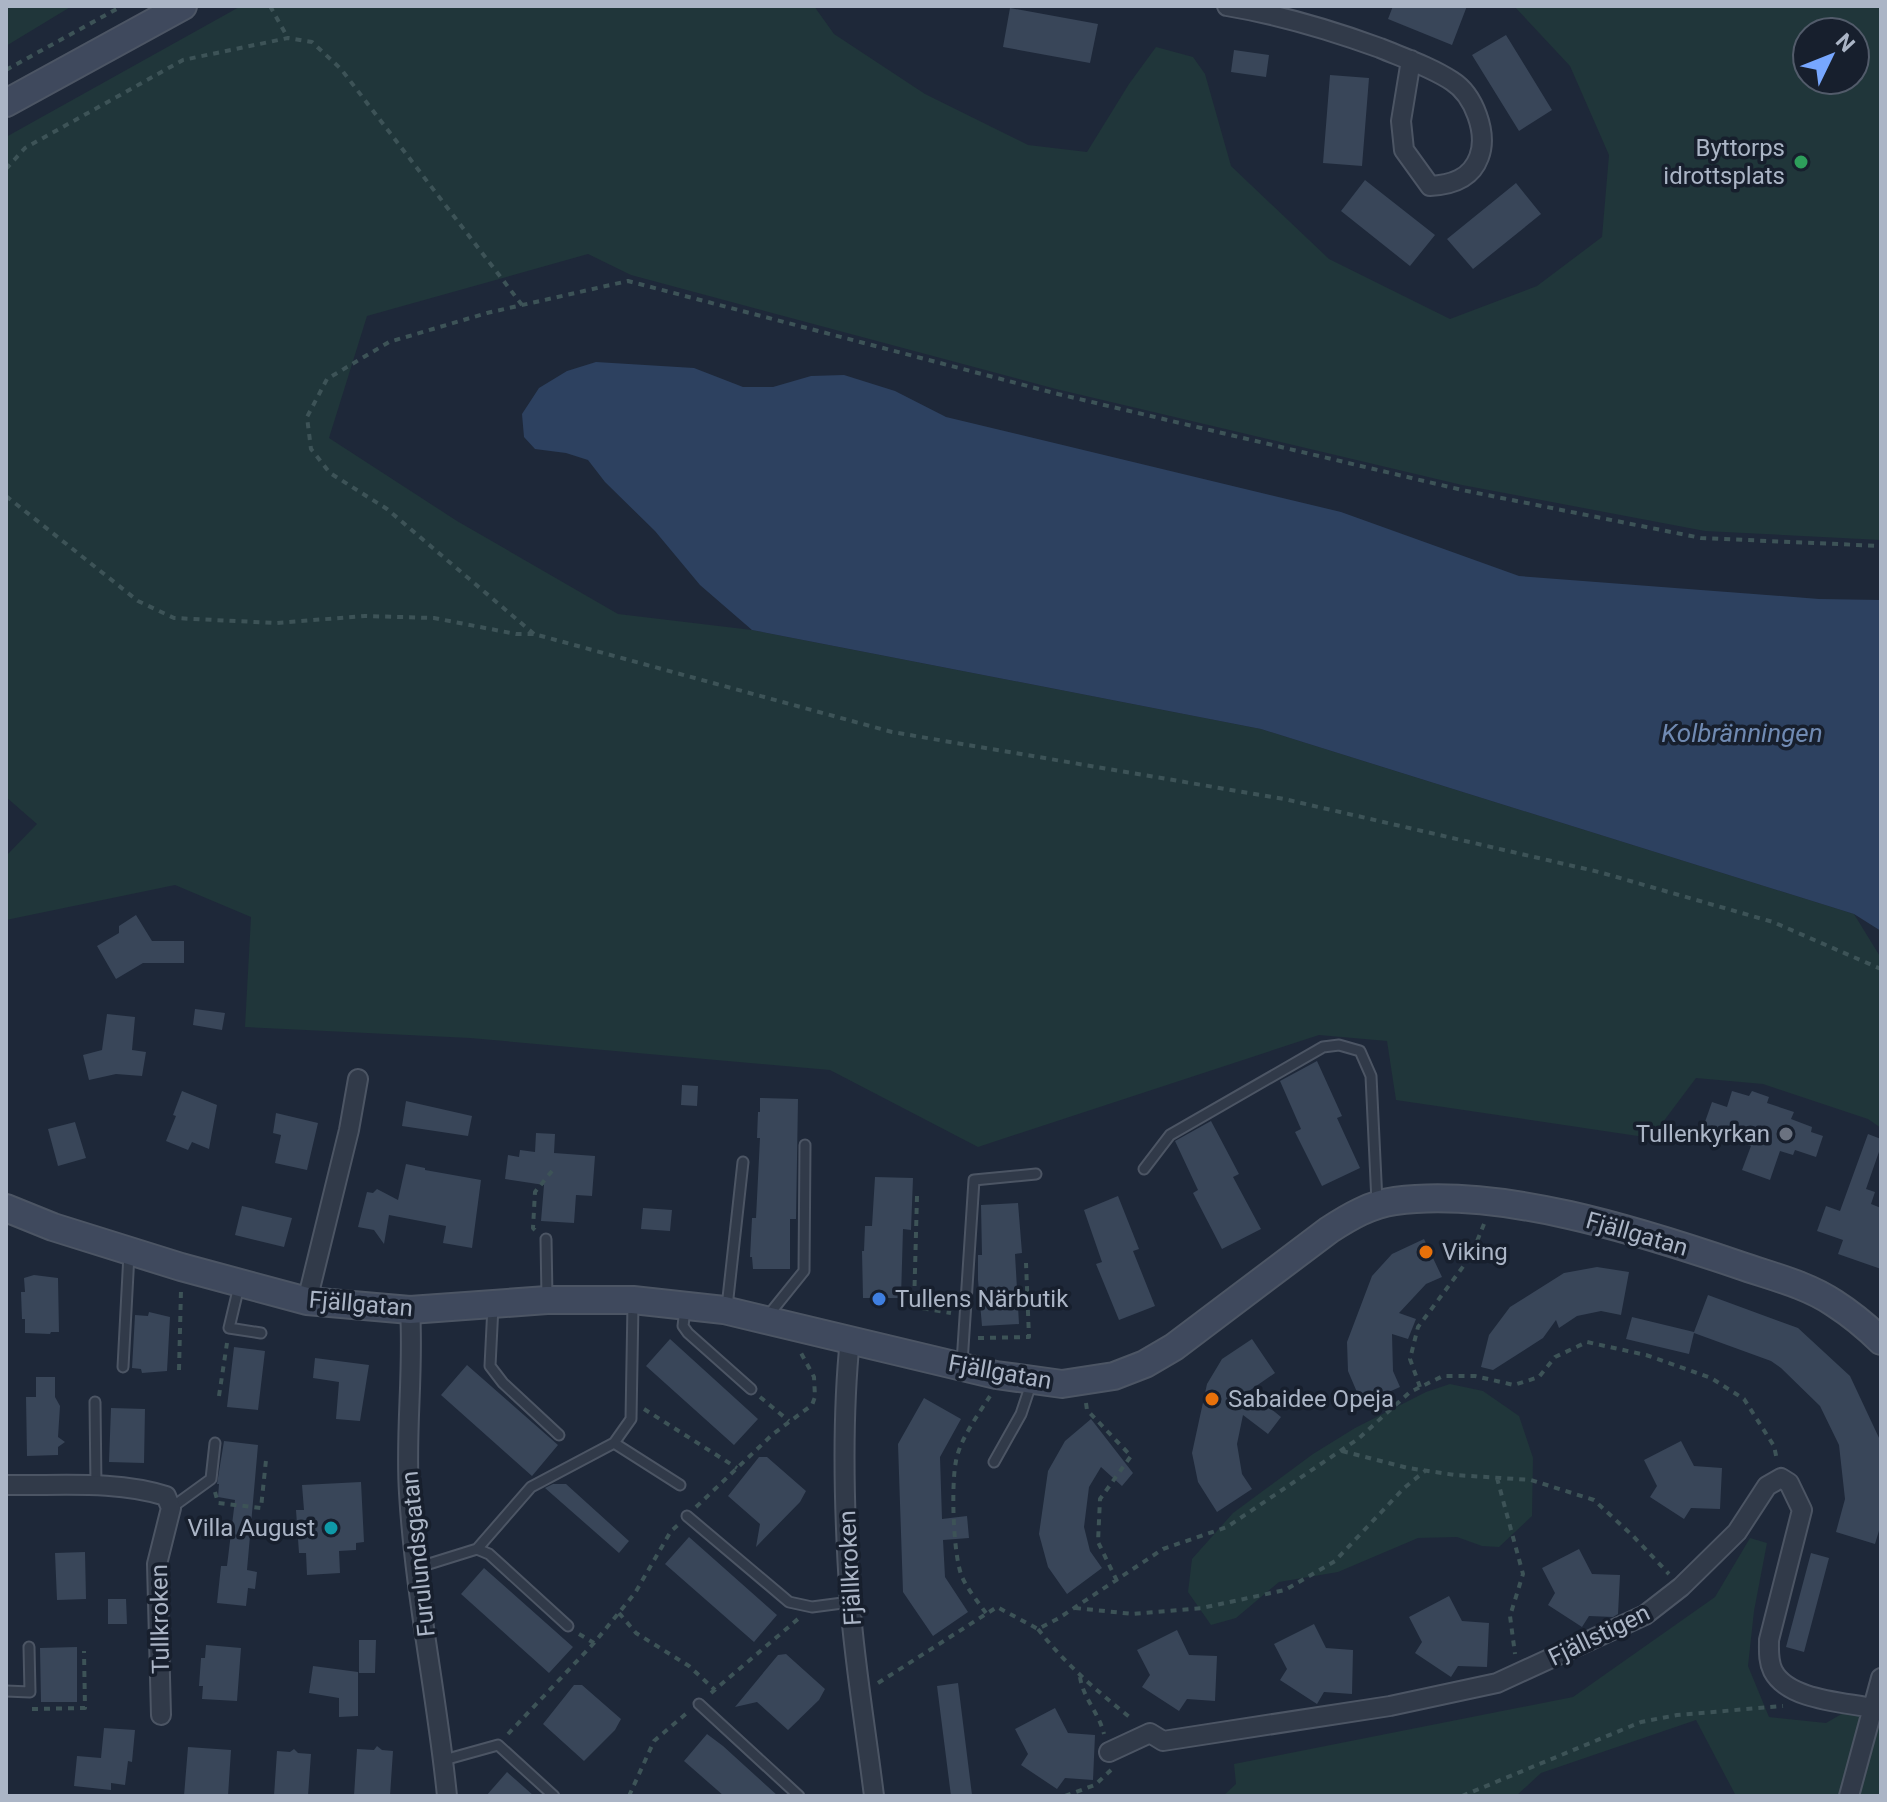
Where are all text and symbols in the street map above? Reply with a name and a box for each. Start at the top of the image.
north arrow [1791,16,1871,96]
text: N [1831,28,1860,57]
place label: Byttorps idrottsplats [1663,134,1785,190]
marker: Byttorps idrottsplats [1792,153,1810,171]
water label: Kolbränningen [1661,718,1823,748]
place label: Tullenkyrkan [1636,1120,1770,1148]
marker: Tullenkyrkan [1777,1125,1795,1143]
street label: Fjällgatan [1583,1206,1691,1262]
place label: Viking [1442,1238,1508,1266]
marker: Viking [1417,1243,1435,1261]
place label: Tullens Närbutik [895,1285,1069,1313]
street label: Fjällgatan [308,1286,414,1322]
marker: Tullens Närbutik [870,1290,888,1308]
street label: Fjällgatan [946,1349,1054,1395]
place label: Sabaidee Opeja [1228,1385,1394,1413]
marker: Sabaidee Opeja [1203,1390,1221,1408]
street label: Furulundsgatan [395,1470,441,1638]
street label: Fjällkroken [833,1510,867,1626]
place label: Villa August [188,1514,315,1542]
marker: Villa August [322,1519,340,1537]
street label: Tullkroken [145,1564,175,1674]
street label: Fjällstigen [1544,1598,1654,1672]

